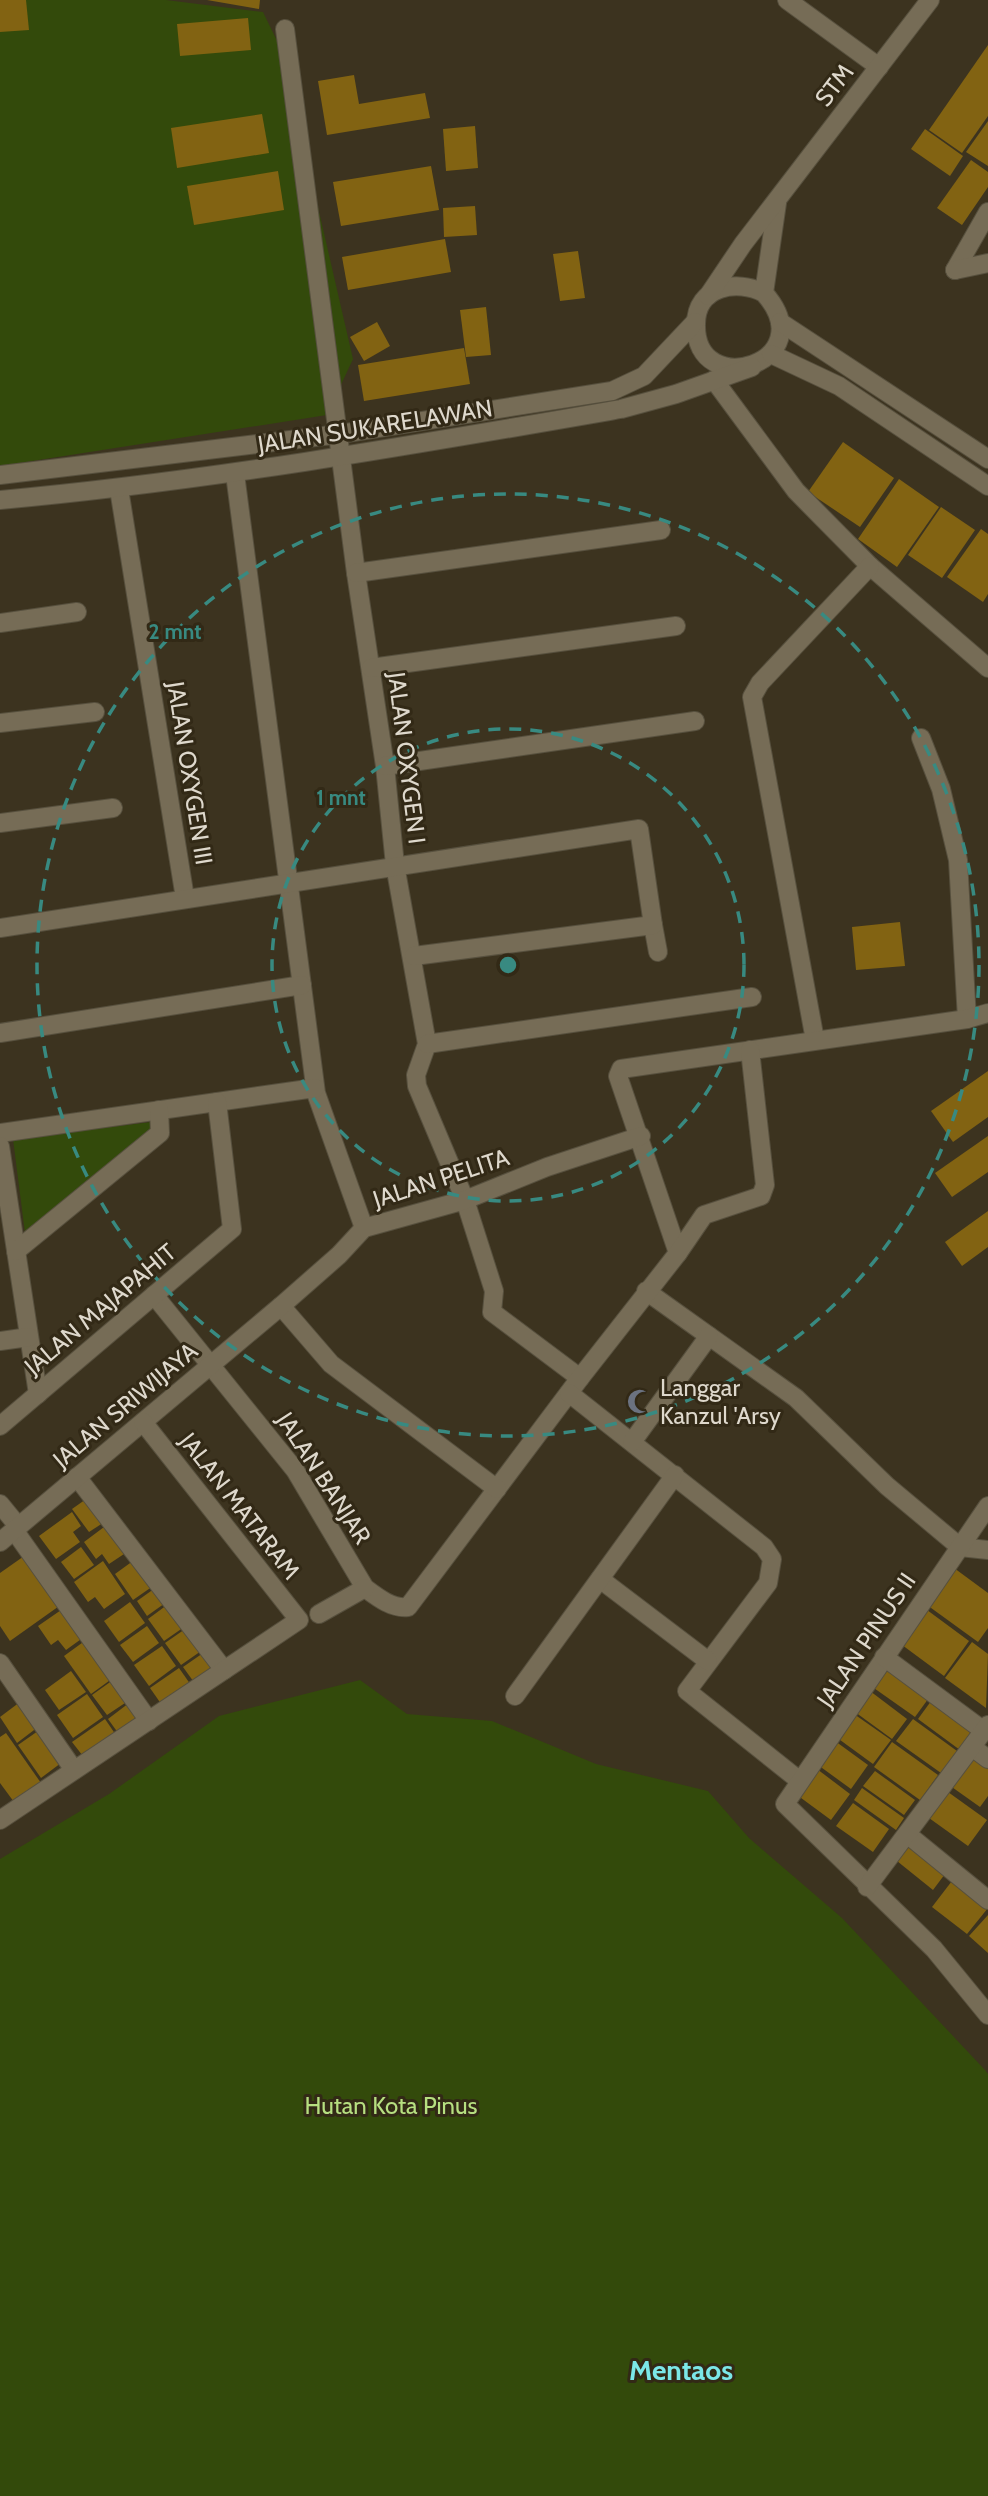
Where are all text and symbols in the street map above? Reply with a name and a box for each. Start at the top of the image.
street label: STM [809,58,859,112]
street label: JALAN SUKARELAWAN [255,393,494,459]
text: 2 mnt [149,619,201,644]
street label: JALAN OXYGEN I [382,669,432,846]
street label: JALAN OXYGEN III [161,678,219,867]
text: 1 mnt [316,785,366,810]
centre of rings [496,953,520,977]
street label: JALAN PELITA [368,1142,513,1214]
street label: JALAN MAJAPAHIT [18,1237,182,1381]
street label: JALAN SRIWIJAYA [46,1336,203,1474]
place label: Langgar Kanzul 'Arsy [660,1373,781,1430]
mosque icon: Langgar Kanzul 'Arsy [626,1387,654,1415]
street label: JALAN BANJAR [270,1406,378,1550]
street label: JALAN MATARAM [173,1426,306,1585]
street label: JALAN PINUS II [810,1567,922,1714]
park label: Hutan Kota Pinus [304,2091,478,2120]
district label: Mentaos [629,2353,733,2387]

